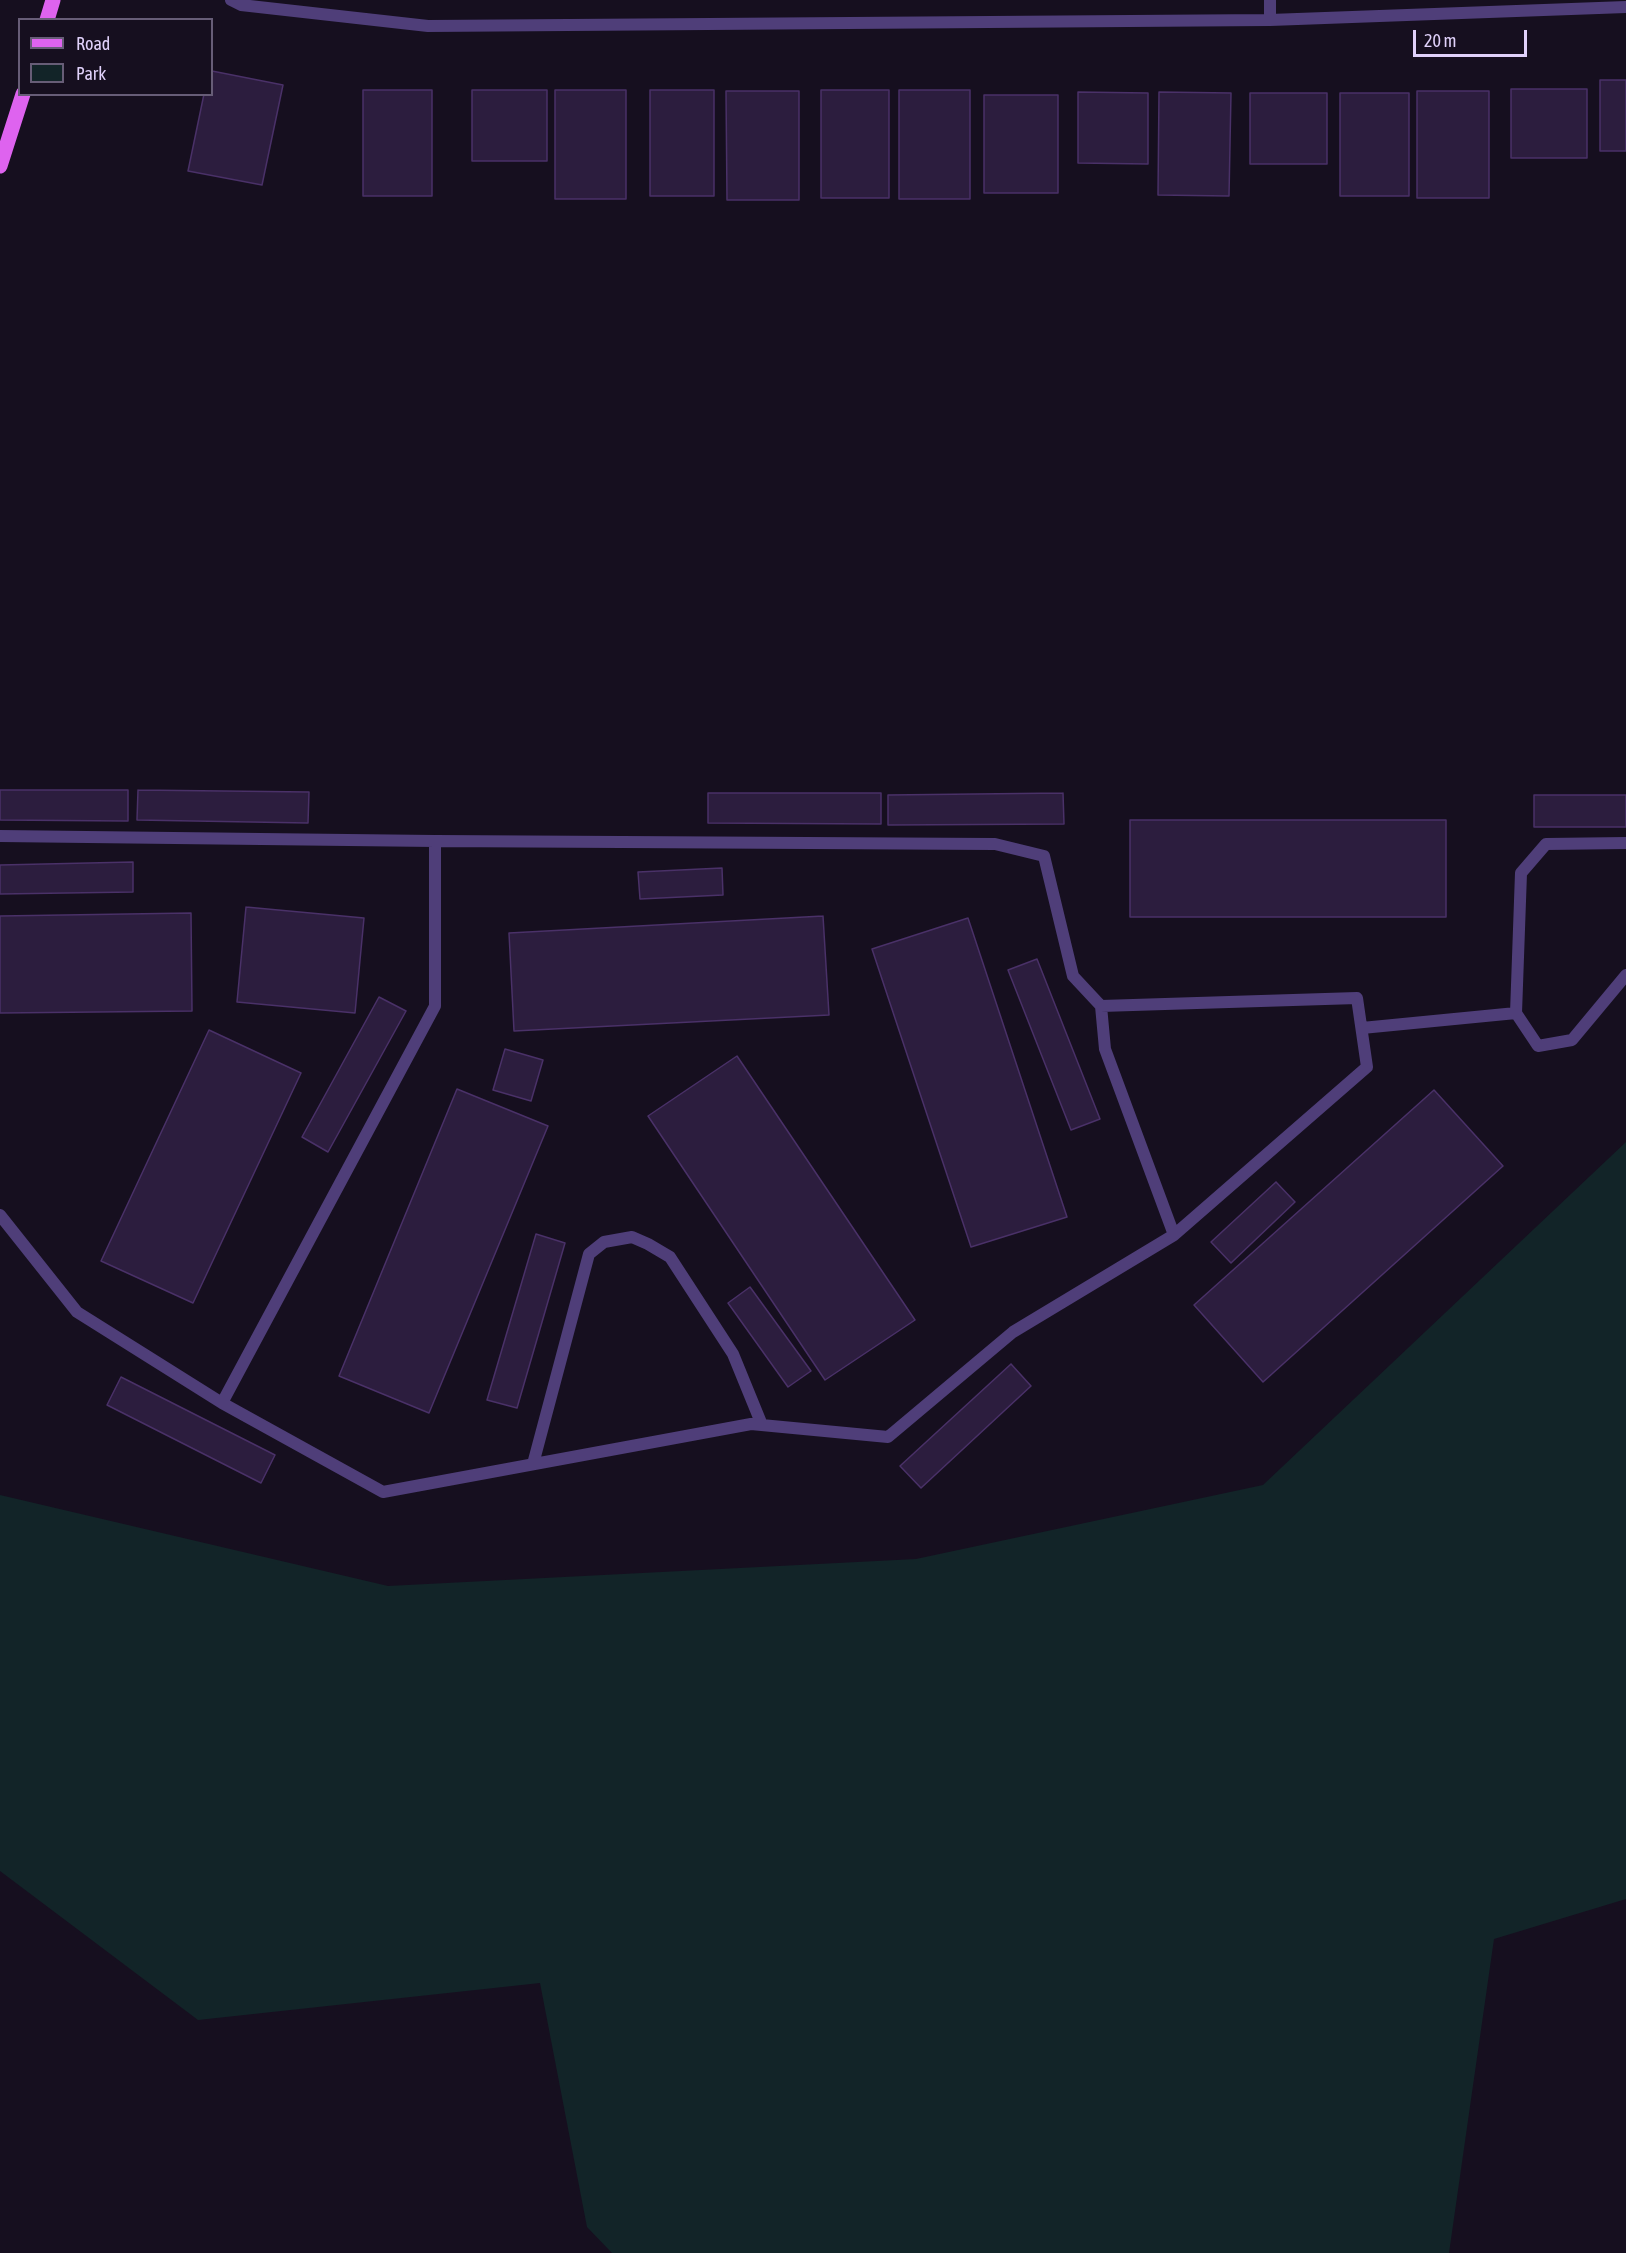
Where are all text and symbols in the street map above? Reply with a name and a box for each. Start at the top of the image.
legend [18,18,213,96]
scale bar [1416,18,1530,56]
text: 20 m [1424,30,1456,51]
text: Road [76,33,110,54]
text: Park [76,63,106,84]

